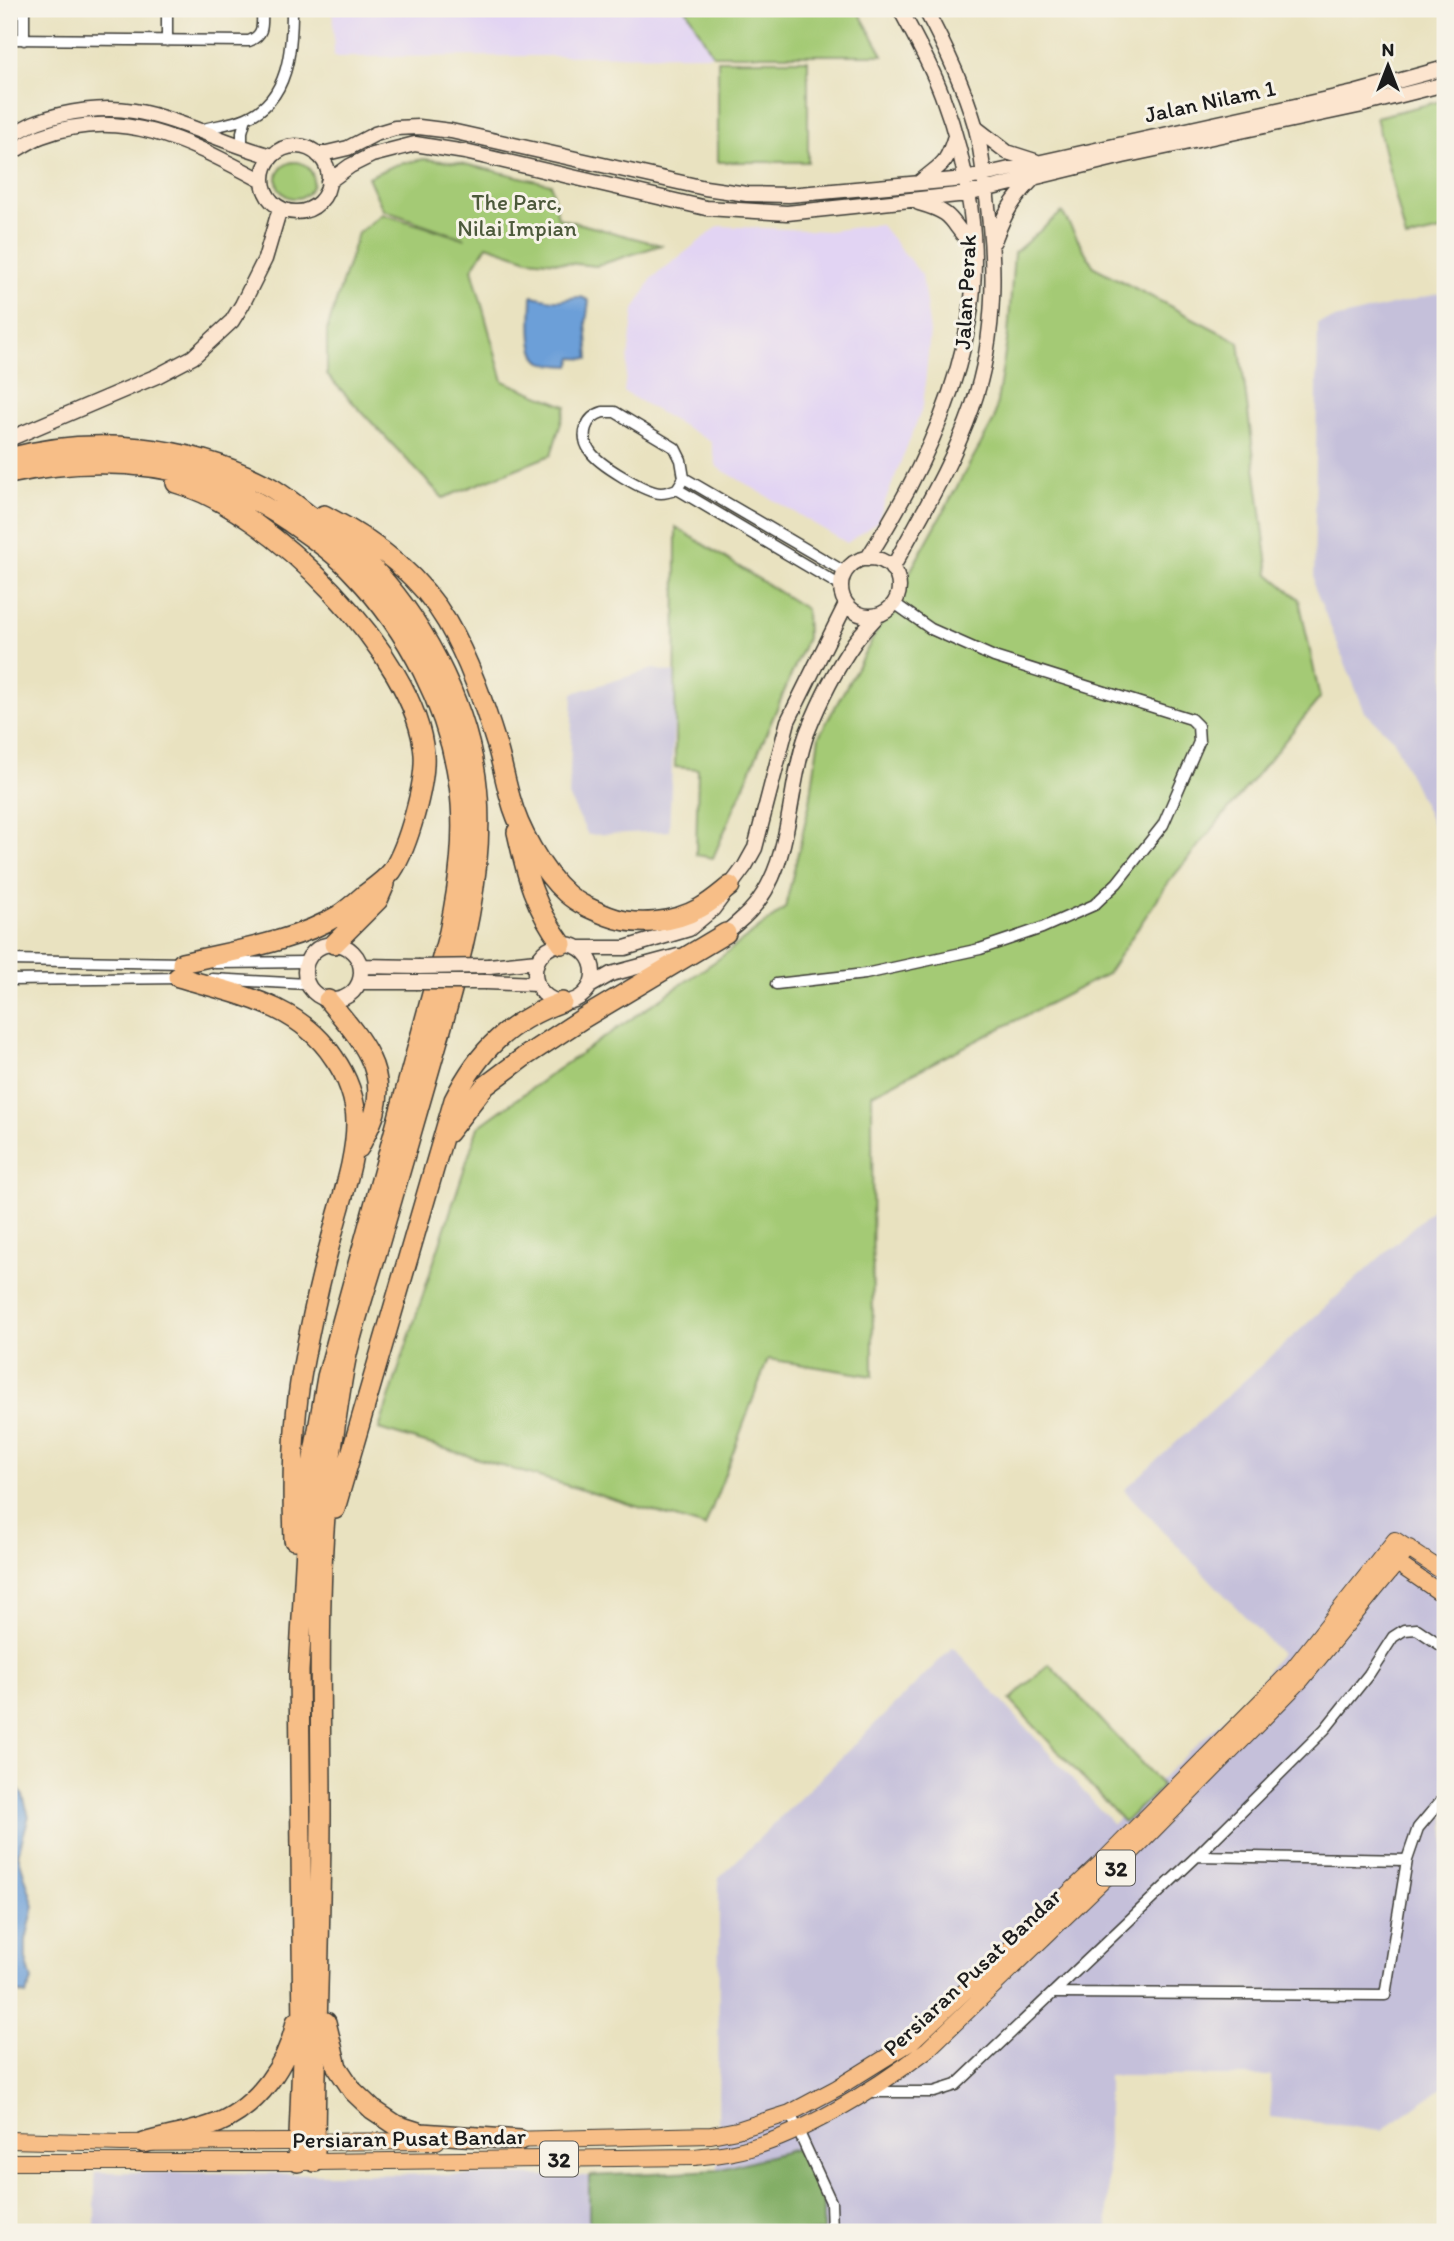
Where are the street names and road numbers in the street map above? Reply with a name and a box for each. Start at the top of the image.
street label: Jalan Nilam 1 [1142,73,1278,129]
street label: Jalan Perak [948,234,982,350]
road number: 32 [1097,1850,1135,1885]
street label: Persiaran Pusat Bandar [877,1882,1067,2062]
street label: Persiaran Pusat Bandar [292,2122,526,2154]
road number: 32 [540,2142,578,2176]

